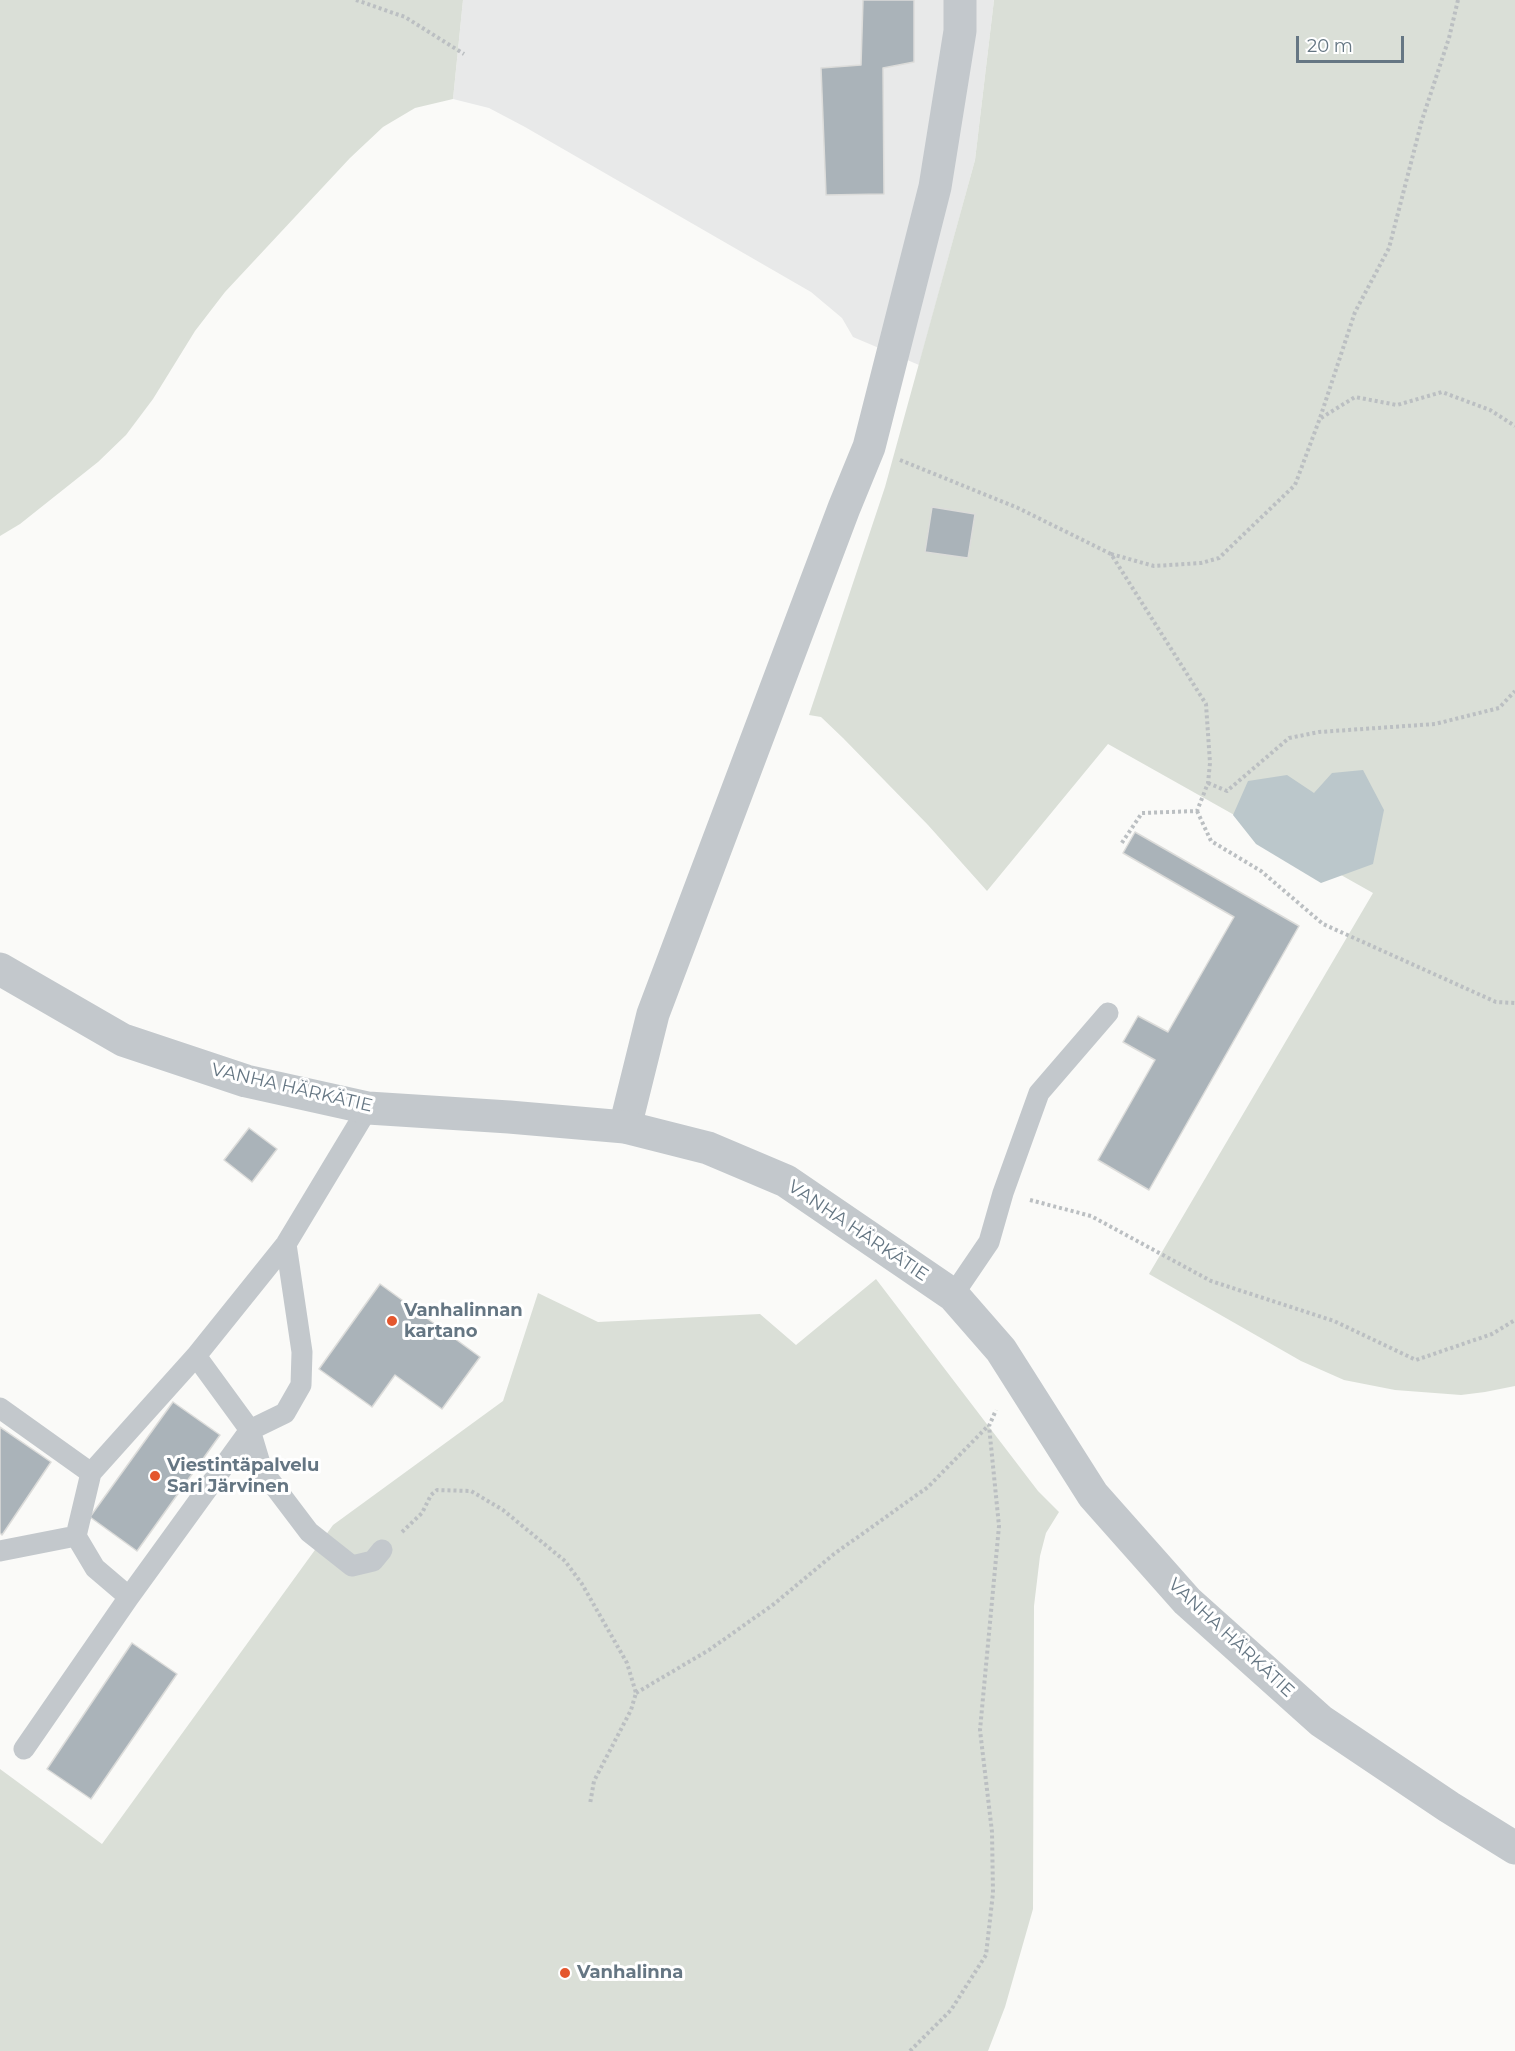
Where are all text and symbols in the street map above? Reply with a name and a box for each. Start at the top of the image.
scale bar [1299,24,1407,62]
text: 20 m [1307,35,1353,57]
street label: VANHA HÄRKÄTIE [209,1059,375,1117]
street label: VANHA HÄRKÄTIE [784,1176,932,1286]
place label: Vanhalinnan kartano [404,1300,523,1342]
marker: Vanhalinnan kartano [385,1314,399,1328]
place label: Viestintäpalvelu Sari Järvinen [167,1455,319,1498]
marker: Viestintäpalvelu Sari Järvinen [148,1469,162,1483]
street label: VANHA HÄRKÄTIE [1163,1574,1299,1702]
place label: Vanhalinna [577,1962,683,1984]
marker: Vanhalinna [558,1966,572,1980]

